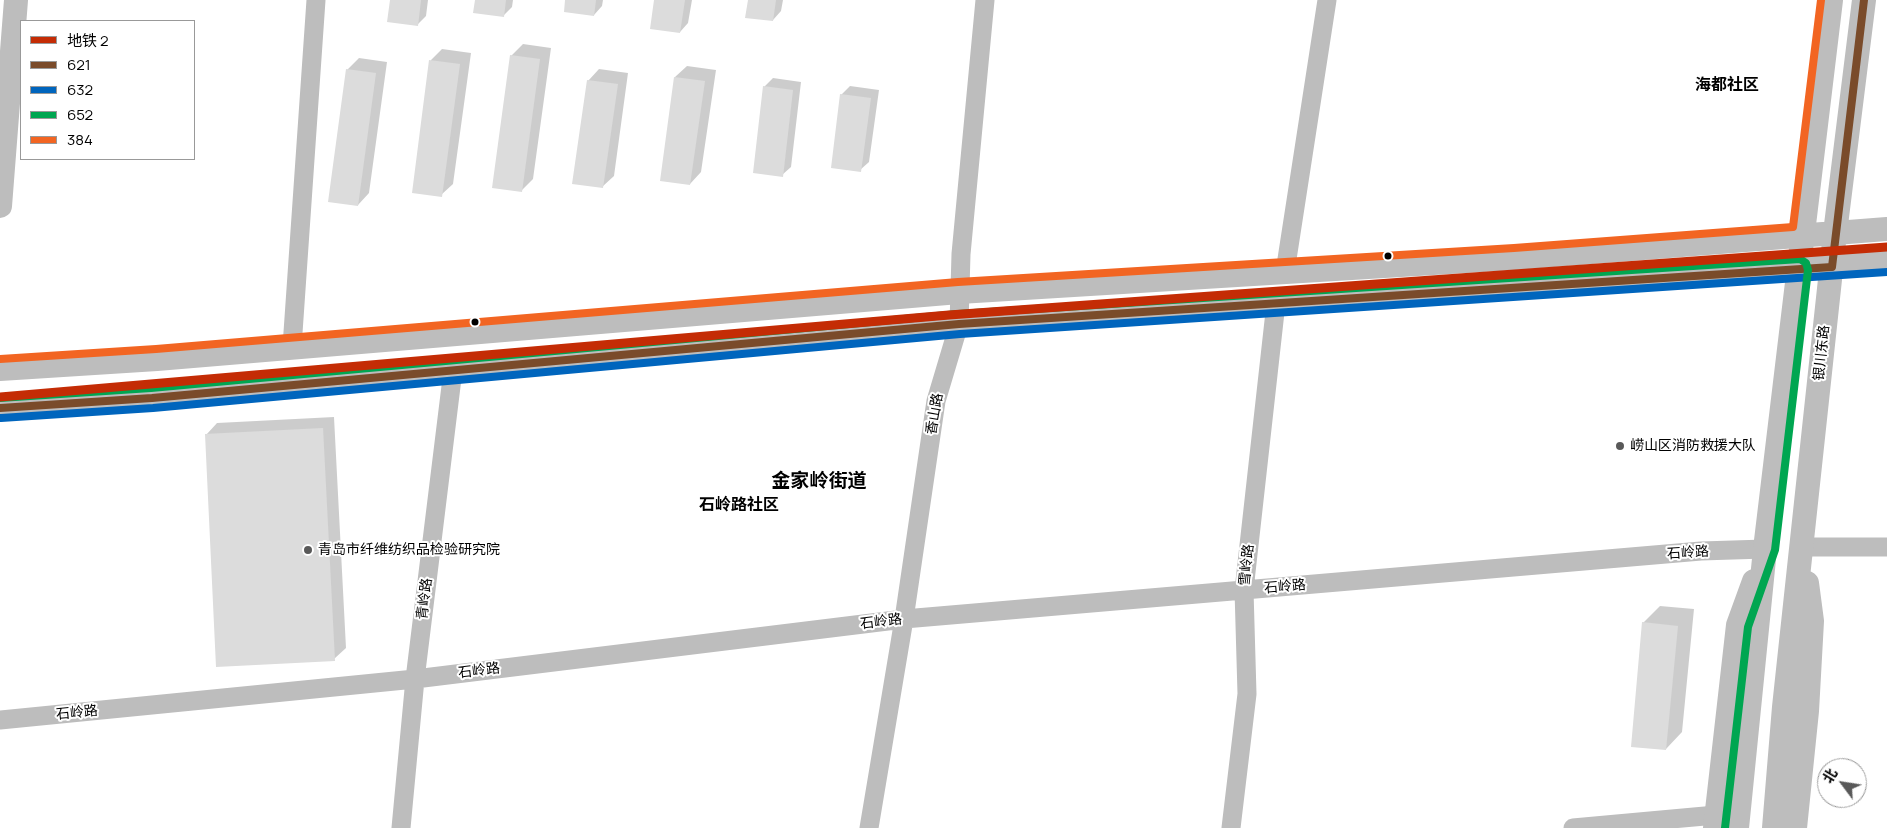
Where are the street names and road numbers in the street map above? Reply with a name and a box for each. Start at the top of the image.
street label: 银川东路 [1811,324,1833,382]
street label: 香山路 [923,392,947,436]
street label: 雪岭路 [1236,543,1258,587]
street label: 石岭路 [1666,543,1710,563]
street label: 青岭路 [414,577,436,621]
street label: 石岭路 [1263,577,1307,597]
street label: 石岭路 [859,611,903,633]
street label: 石岭路 [457,660,501,682]
street label: 石岭路 [55,702,99,724]

